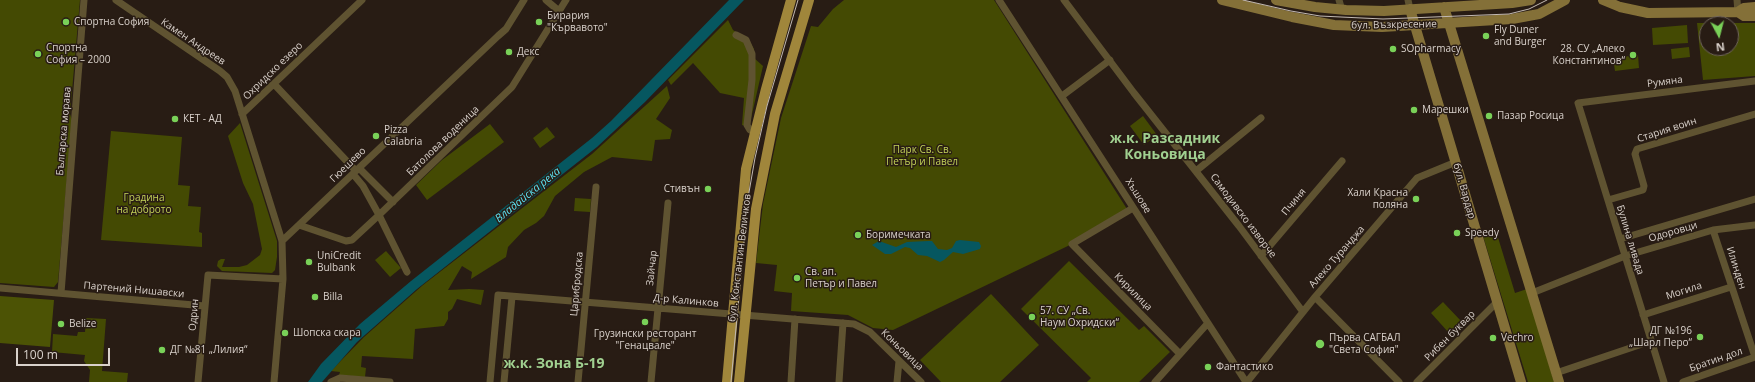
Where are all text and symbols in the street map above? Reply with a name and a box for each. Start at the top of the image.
place label: Бирария "Кървавото" [547,10,608,34]
place label: Спортна София [74,16,149,28]
street label: Камен Андреев [159,16,227,68]
north arrow [1699,16,1739,56]
marker: Спортна София [61,17,71,27]
marker: Бирария "Кървавото" [534,17,544,27]
street label: бул. Възкресение [1351,18,1437,32]
place label: Fly Duner and Burger [1494,24,1546,48]
marker: Fly Duner and Burger [1481,31,1491,41]
text: N [1715,39,1726,55]
street label: Охридско езеро [241,40,305,102]
place label: Спортна София – 2000 [46,42,110,66]
place label: SOpharmacy [1401,43,1461,55]
place label: 28. СУ „Алеко Константинов“ [1553,43,1625,66]
marker: SOpharmacy [1388,44,1398,54]
place label: Декс [517,46,539,58]
marker: Декс [504,47,514,57]
marker: Спортна София – 2000 [33,49,43,59]
marker: 28. СУ „Алеко Константинов“ [1628,50,1638,60]
street label: Румяна [1647,74,1683,90]
street label: Българска морава [54,86,74,176]
street label: Батолова воденица [404,103,482,179]
place label: Марешки [1422,104,1469,116]
marker: Марешки [1409,105,1419,115]
place label: Пазар Росица [1497,110,1564,122]
marker: Пазар Росица [1484,111,1494,121]
place label: КЕТ - АД [183,113,222,125]
marker: КЕТ - АД [170,114,180,124]
street label: Стария воин [1636,115,1698,145]
place label: Pizza Calabria [384,124,422,148]
marker: Pizza Calabria [371,131,381,141]
district label: ж.к. Разсадник Коньовица [1110,131,1220,164]
park label: Парк Св. Св. Петър и Павел [886,144,958,168]
street label: Гюешево [328,145,368,185]
street label: бул. Вардар [1450,162,1478,220]
water label: Владайска река [493,165,563,225]
street label: Самодивско изворче [1207,172,1279,260]
street label: Хъшове [1123,176,1153,216]
place label: Стивън [664,183,700,195]
marker: Стивън [703,184,713,194]
street label: Пчиня [1279,186,1309,218]
place label: Хали Красна поляна [1348,187,1408,210]
park label: Градина на доброто [116,192,172,216]
street label: бул. Константин Величков [726,193,754,323]
marker: Хали Красна поляна [1411,194,1421,204]
street label: Булина ливада [1614,204,1646,276]
street label: Одоровци [1647,219,1699,245]
street label: Алеко Туранджа [1307,223,1367,291]
place label: Speedy [1465,227,1499,239]
marker: Speedy [1452,228,1462,238]
place label: Боримечката [866,229,931,241]
marker: Боримечката [853,230,863,240]
street label: Илинден [1724,245,1748,291]
place label: UniCredit Bulbank [317,250,361,274]
street label: Зайчар [644,250,660,286]
street label: Царибродска [568,251,586,317]
marker: UniCredit Bulbank [304,257,314,267]
place label: Св. ап. Петър и Павел [805,266,877,290]
street label: Кирилица [1111,270,1155,314]
marker: Св. ап. Петър и Павел [792,273,802,283]
street label: Партений Нишавски [83,280,185,300]
street label: Могила [1665,280,1703,302]
place label: Billa [323,291,343,303]
marker: Billa [310,292,320,302]
street label: Д-р Калинков [653,292,719,310]
street label: Одрин [187,298,201,332]
place label: 57. СУ „Св. Наум Охридски“ [1040,305,1119,328]
street label: Рибен буквар [1422,308,1478,364]
marker: 57. СУ „Св. Наум Охридски“ [1027,312,1037,322]
marker: Грузински ресторант "Генацвале" [640,317,650,327]
place label: Belize [69,318,96,330]
marker: Belize [56,319,66,329]
place label: ДГ №196 „Шарл Перо“ [1629,325,1692,348]
place label: Шопска скара [293,327,361,339]
street label: Коньовица [878,327,926,373]
marker: Шопска скара [280,328,290,338]
place label: Грузински ресторант "Генацвале" [594,328,696,352]
place label: Първа САГБАЛ "Света София" [1329,332,1400,356]
place label: Vechro [1501,332,1534,344]
marker: ДГ №196 „Шарл Перо“ [1695,332,1705,342]
marker: Vechro [1488,333,1498,343]
marker: Първа САГБАЛ "Света София" [1314,338,1326,350]
scale bar [18,340,112,366]
place label: ДГ №81 „Лилия“ [170,344,247,356]
marker: ДГ №81 „Лилия“ [157,345,167,355]
street label: Братин дол [1688,345,1744,375]
text: 100 m [23,346,58,363]
district label: ж.к. Зона Б-19 [503,356,605,372]
place label: Фантастико [1216,361,1273,373]
marker: Фантастико [1203,362,1213,372]

